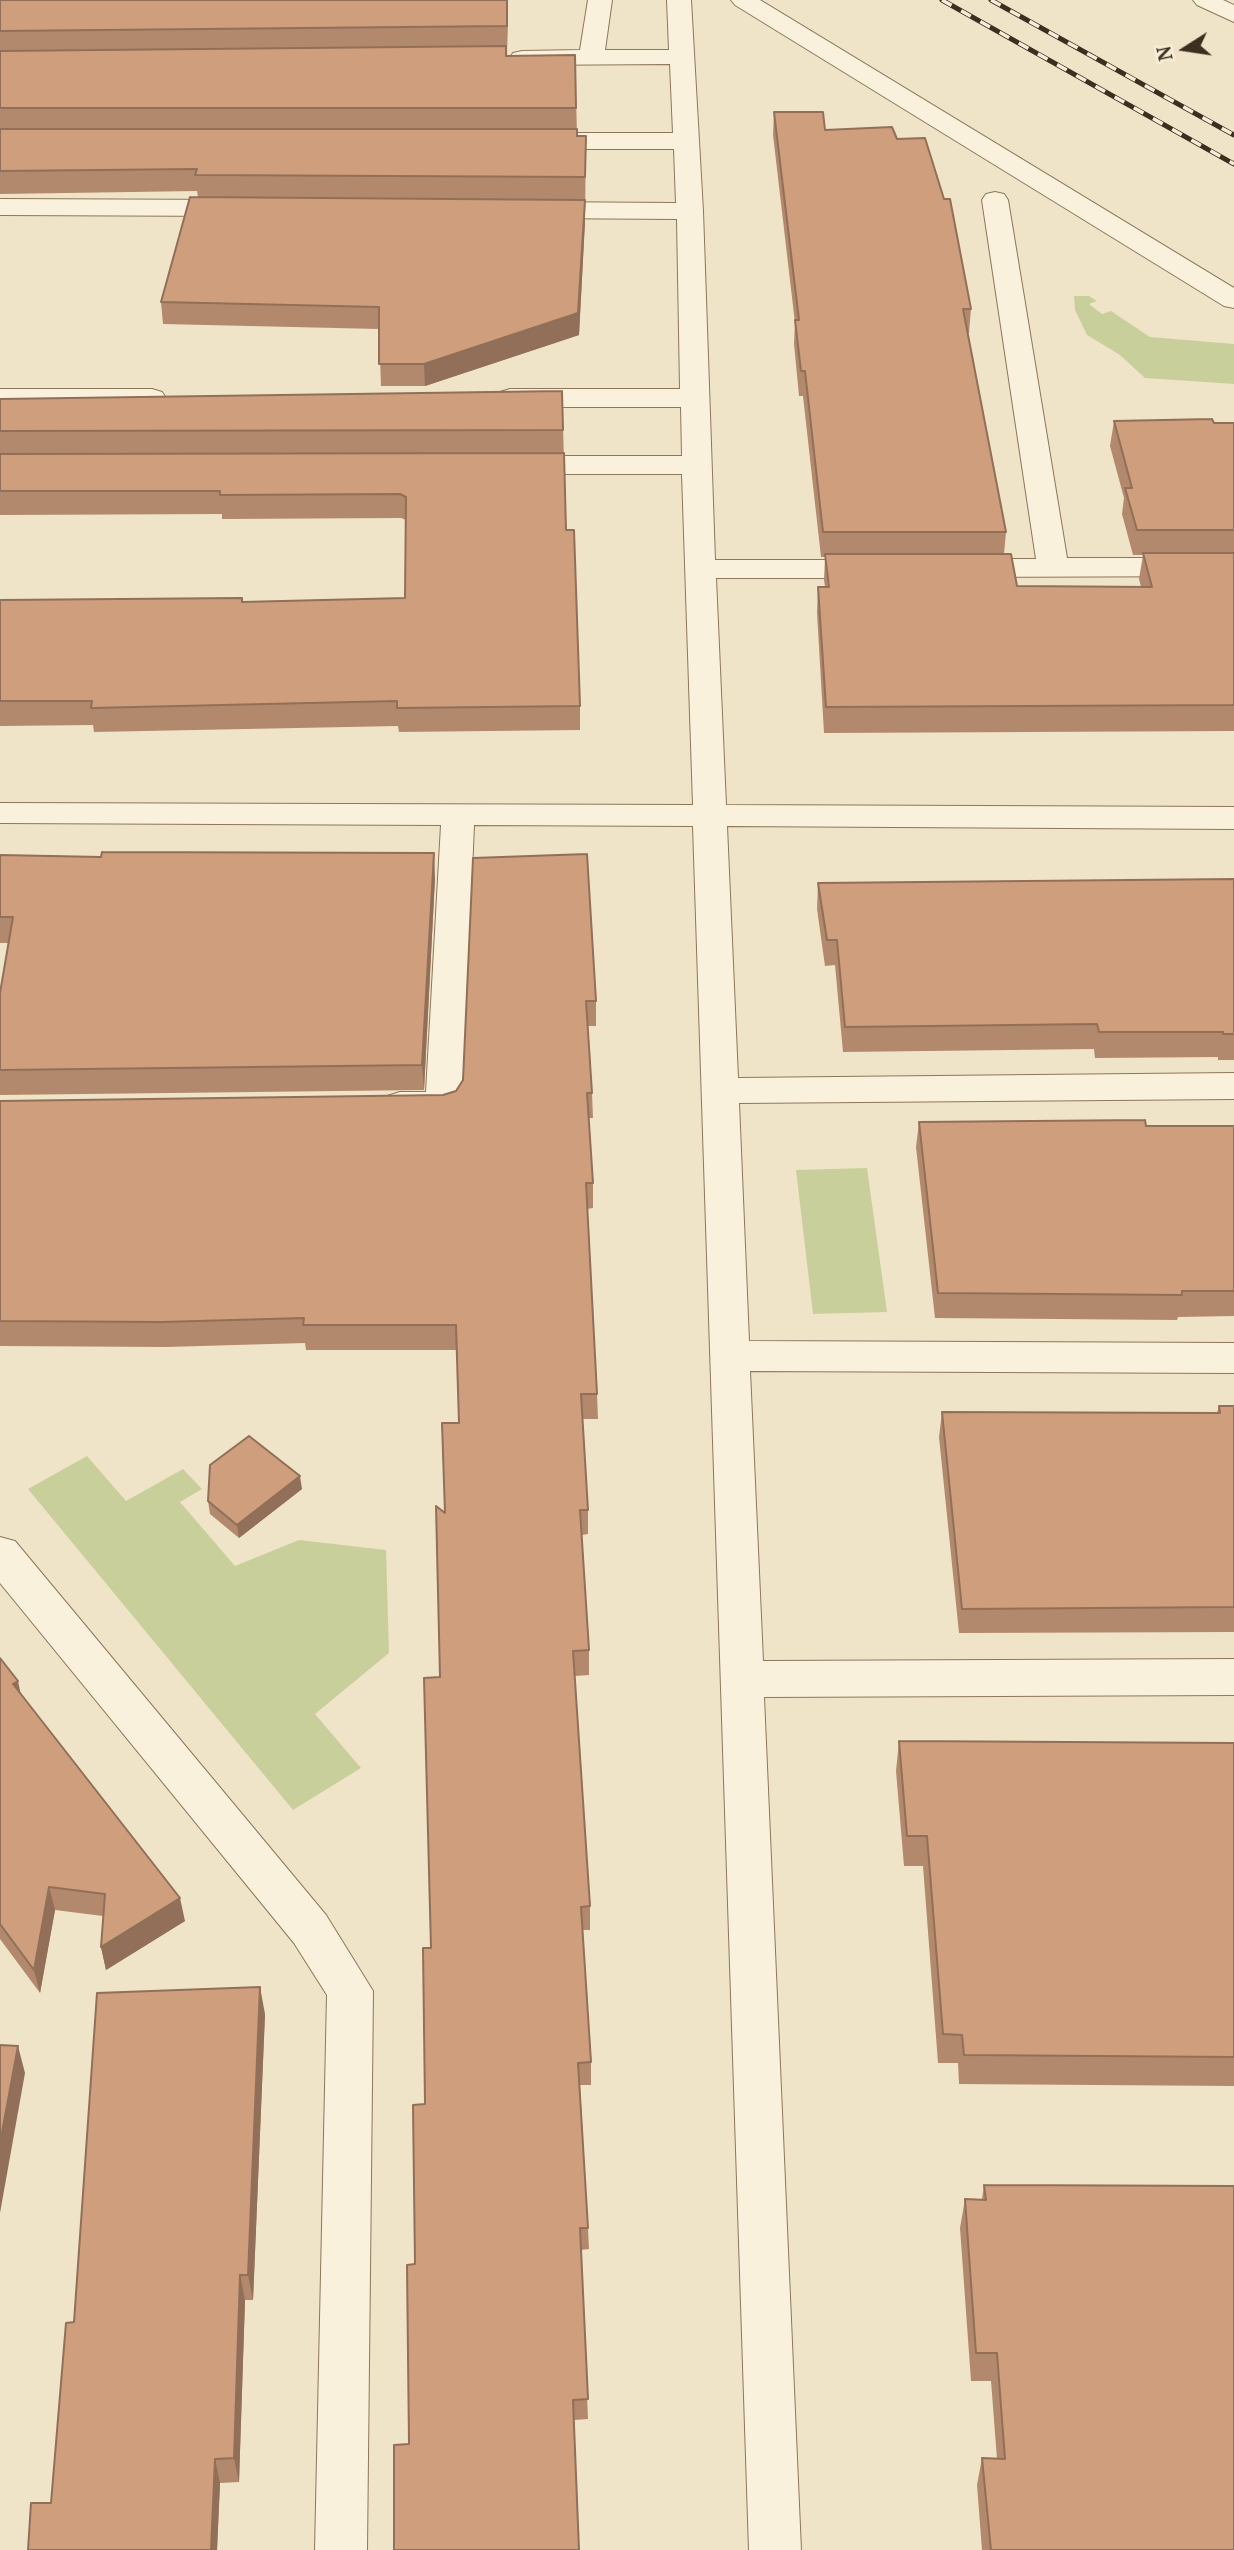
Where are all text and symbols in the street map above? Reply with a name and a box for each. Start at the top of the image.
north arrow [1150,14,1220,84]
text: N [1150,44,1178,63]

